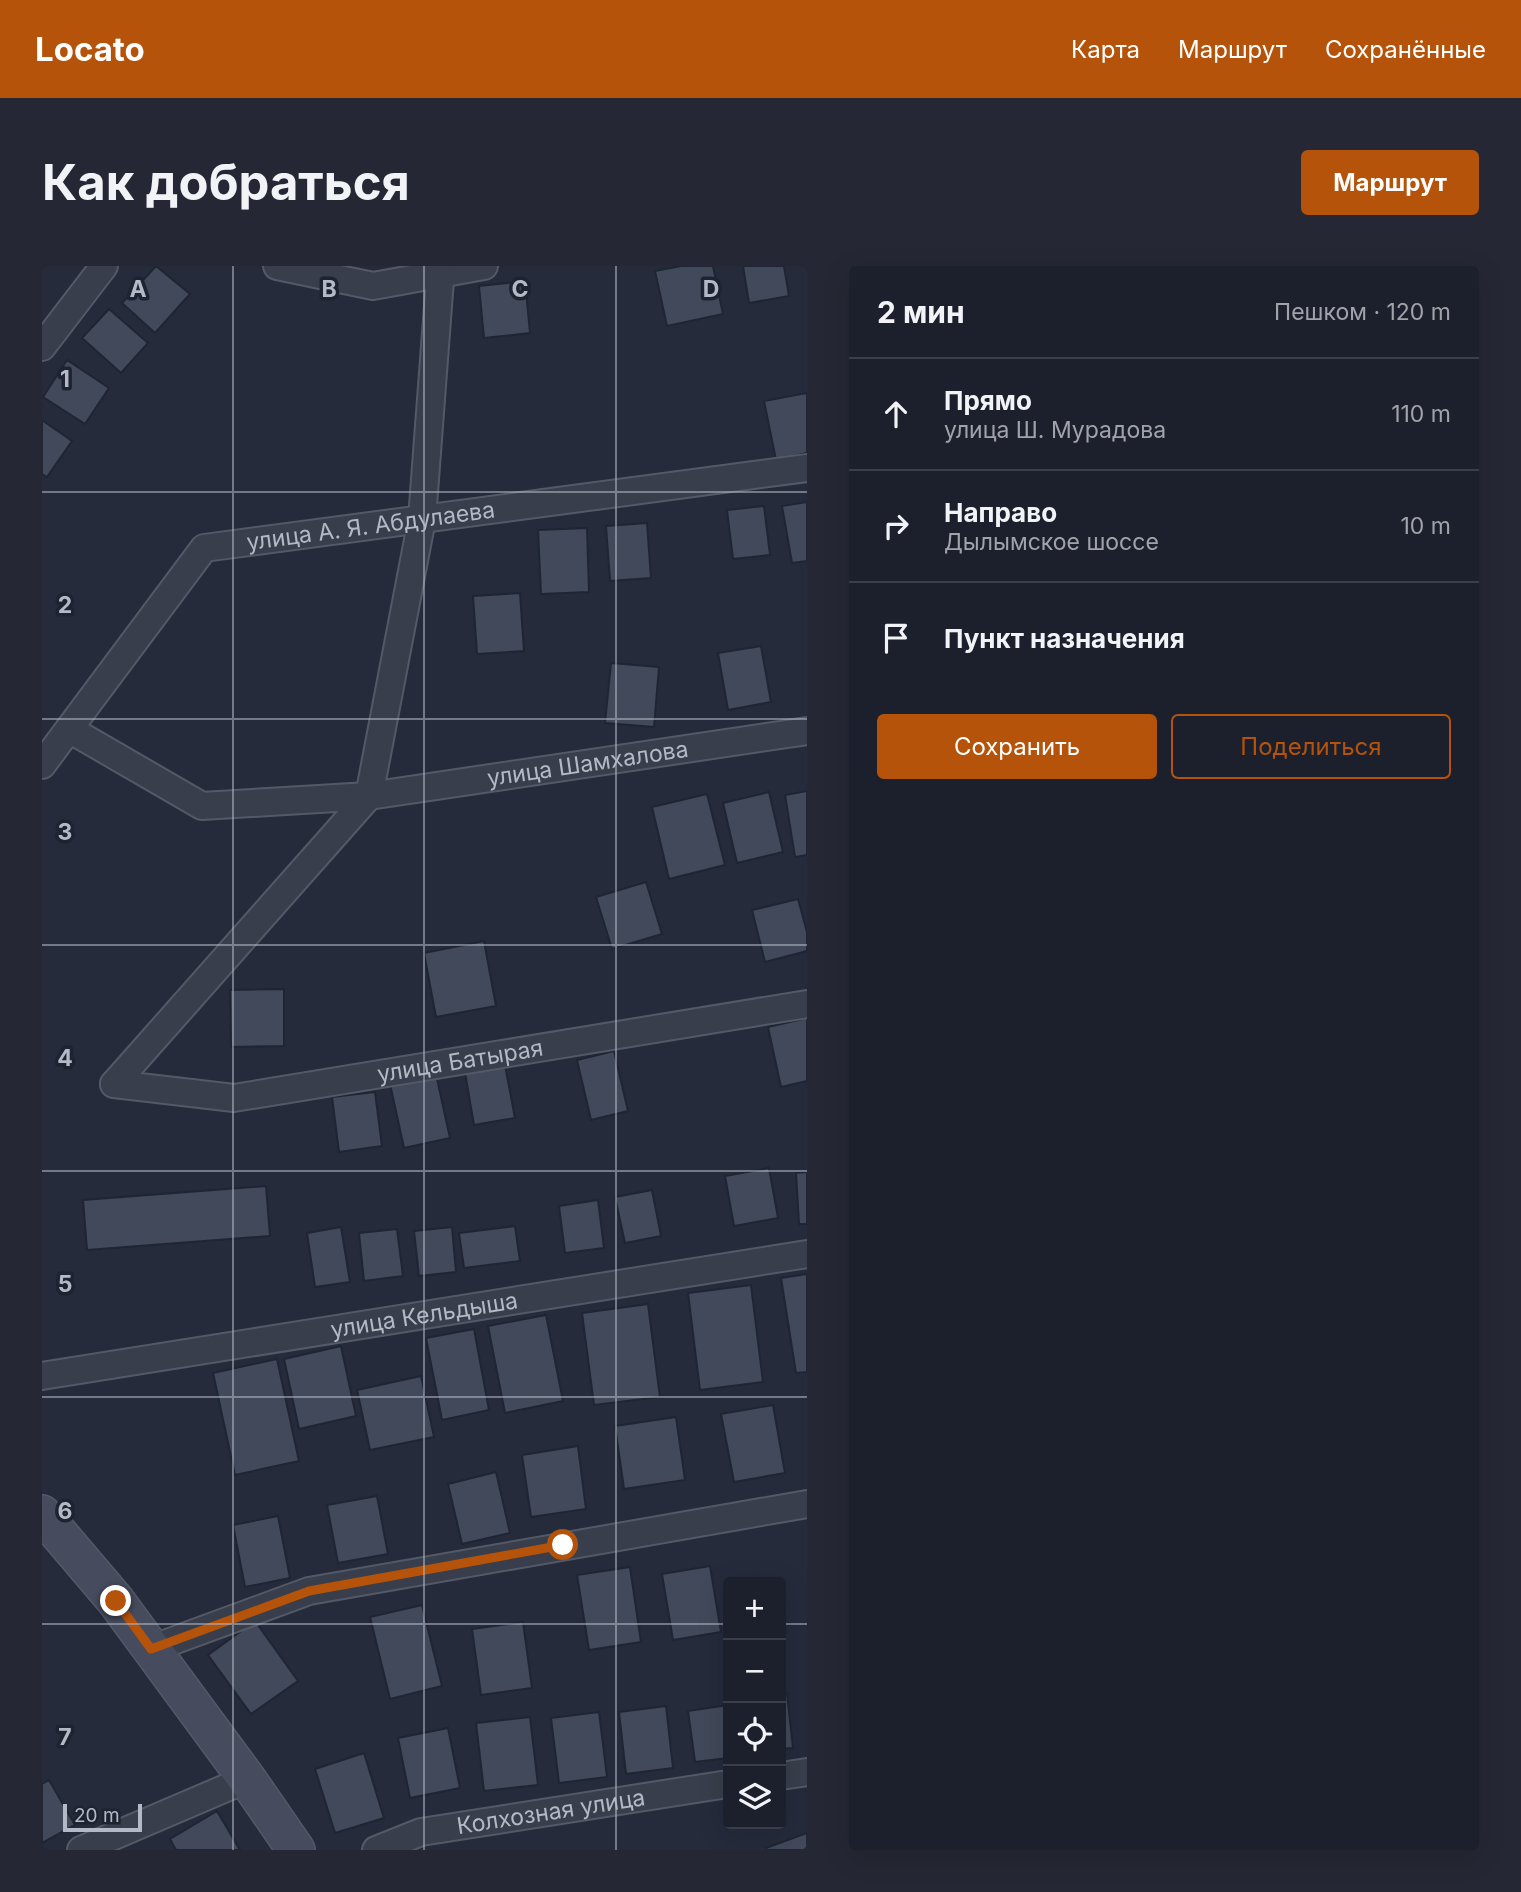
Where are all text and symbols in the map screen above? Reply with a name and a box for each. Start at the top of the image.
text: Locato [35,29,145,69]
text: Карта [1071,35,1140,64]
text: Маршрут [1178,35,1287,64]
text: Сохранённые [1325,35,1486,64]
button: Маршрут [1301,150,1479,215]
text: Как добраться [42,153,410,212]
text: A [129,275,147,303]
text: B [321,275,337,303]
text: C [511,275,529,303]
text: D [703,275,719,303]
text: 2 мин [877,294,965,330]
text: Пешком · 120 m [1274,298,1451,326]
text: 1 [60,365,70,393]
text: Прямо [944,385,1032,416]
icon: ahead [877,395,915,433]
text: 110 m [1391,400,1451,428]
text: улица Ш. Мурадова [944,416,1166,444]
street label: улица А. Я. Абдулаева [245,496,497,556]
text: Направо [944,497,1057,528]
icon: right [877,507,915,545]
text: 10 m [1401,512,1451,540]
text: Дылымское шоссе [944,528,1159,556]
text: 2 [58,591,72,619]
icon: arrive [877,619,915,657]
text: Пункт назначения [944,623,1185,654]
button: Сохранить [877,714,1157,779]
button: Поделиться [1171,714,1451,779]
street label: улица Шамхалова [485,735,690,792]
text: 3 [58,818,72,846]
street label: улица Батырая [375,1034,545,1088]
text: 4 [57,1044,73,1072]
text: 5 [58,1270,72,1298]
street label: улица Кельдыша [329,1286,520,1344]
text: 6 [58,1497,72,1525]
route start [547,1529,578,1560]
map controls [723,1577,786,1829]
button: + [723,1577,786,1640]
route end [100,1585,131,1616]
button: − [723,1640,786,1703]
button: locate [723,1703,786,1766]
text: 7 [58,1723,72,1751]
button: layers [723,1766,786,1829]
street label: Колхозная улица [455,1783,647,1840]
scale bar [63,1801,142,1833]
text: 20 m [74,1804,120,1827]

